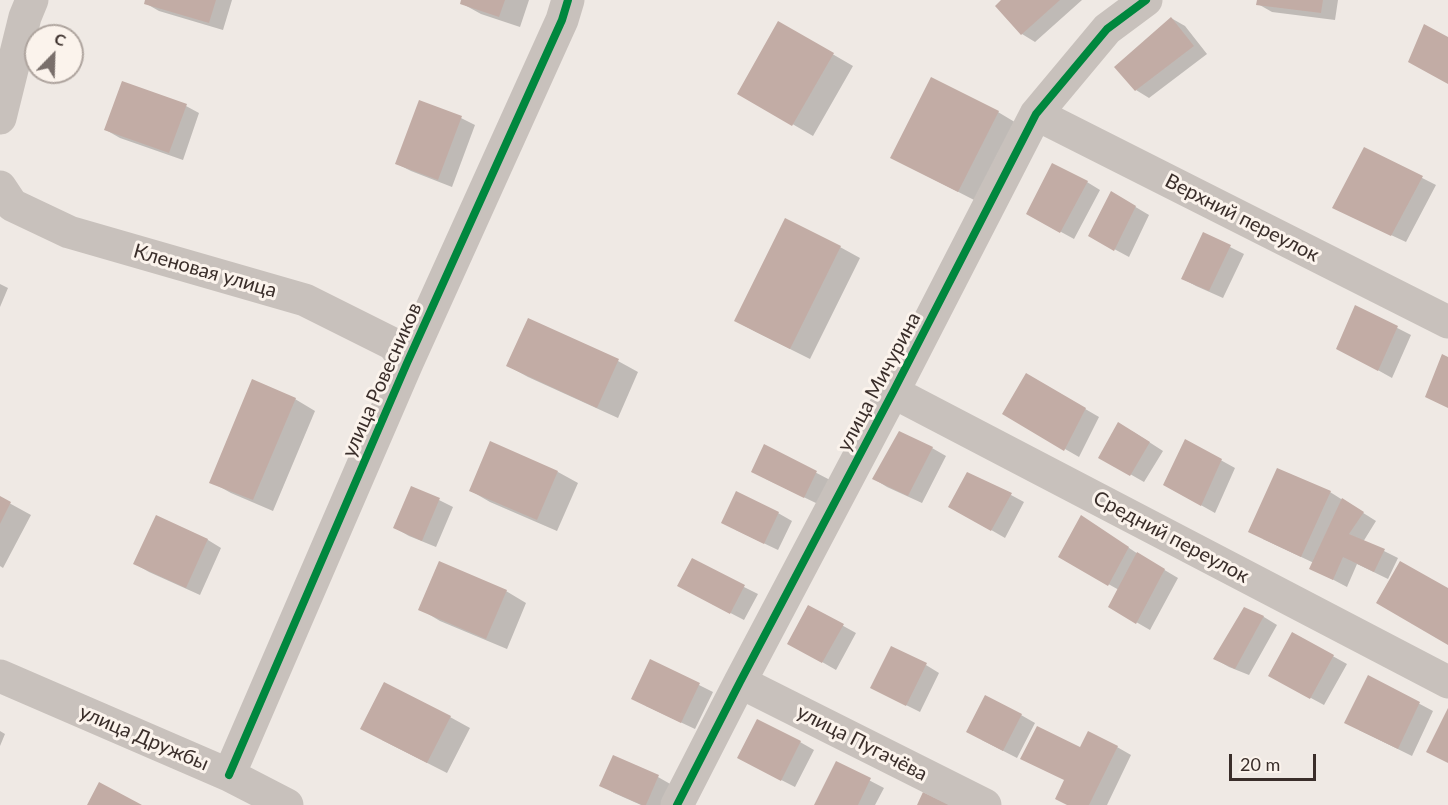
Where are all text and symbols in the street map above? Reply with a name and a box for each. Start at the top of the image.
north arrow [24,24,84,84]
text: С [52,28,69,50]
street label: Верхний переулок [1161,169,1323,267]
street label: Кленовая улица [131,239,279,303]
street label: улица Ровесников [337,299,427,461]
street label: улица Мичурина [832,308,926,456]
street label: Средний переулок [1089,486,1253,588]
street label: улица Дружбы [76,700,212,776]
street label: улица Пугачёва [793,700,931,786]
scale bar [1232,742,1319,780]
text: 20 m [1240,753,1280,775]

